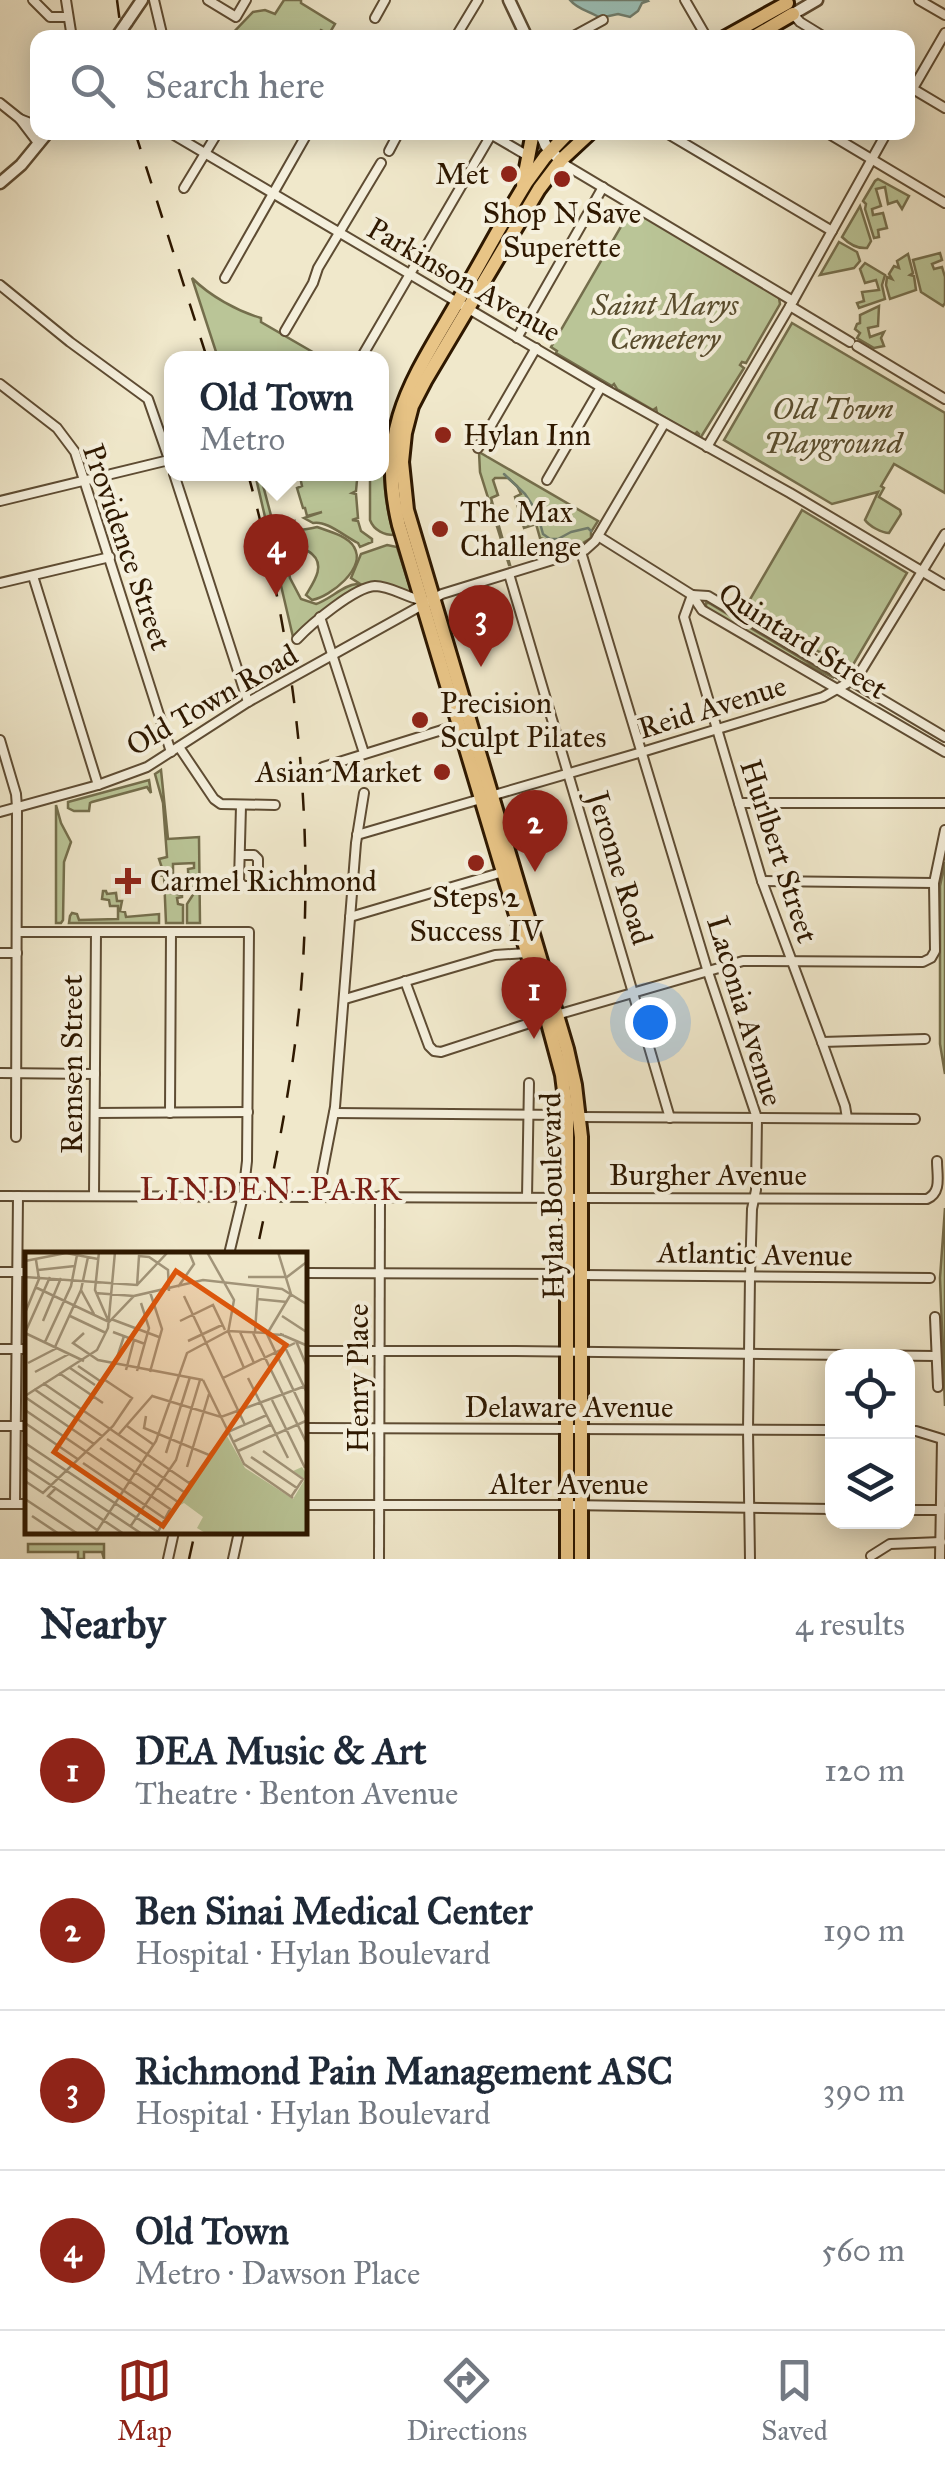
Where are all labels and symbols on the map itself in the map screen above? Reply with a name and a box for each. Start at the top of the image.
place label: Met [435,156,489,192]
marker: Met [498,163,520,185]
marker: Shop N Save Superette [551,168,573,190]
place label: Shop N Save Superette [483,195,641,265]
street label: Parkinson Avenue [361,210,567,350]
park label: Saint Marys Cemetery [591,287,740,357]
park label: Old Town Playground [764,391,905,461]
place label: Hylan Inn [463,417,591,453]
marker: Hylan Inn [432,424,454,446]
street label: Providence Street [75,439,179,655]
place label: The Max Challenge [460,494,581,564]
pin: 4 [244,514,308,596]
marker: The Max Challenge [429,518,451,540]
street label: Quintard Street [712,575,894,707]
pin: 3 [448,584,514,667]
street label: Old Town Road [120,636,304,764]
street label: Reid Avenue [634,667,790,747]
place label: Precision Sculpt Pilates [440,685,606,755]
marker: Precision Sculpt Pilates [409,709,431,731]
place label: Asian Market [254,754,422,790]
street label: Hurlbert Street [732,755,826,948]
marker: Asian Market [431,761,453,783]
street label: Jerome Road [579,784,660,949]
pin: 2 [502,790,568,872]
marker: Steps 2 Success IV [465,852,487,874]
place label: Carmel Richmond [150,863,377,899]
marker: Carmel Richmond [115,868,141,894]
place label: Steps 2 Success IV [409,879,544,949]
street label: Laconia Avenue [699,912,791,1110]
pin: 1 [502,956,566,1039]
street label: Remsen Street [54,974,90,1154]
your location [625,997,676,1048]
street label: Hylan Boulevard [532,1092,572,1300]
street label: Burgher Avenue [609,1157,807,1193]
district label: LINDEN-PARK [140,1170,404,1209]
street label: Atlantic Avenue [655,1234,853,1274]
inset map [25,1252,308,1534]
street label: Henry Place [340,1303,376,1453]
street label: Delaware Avenue [464,1389,674,1425]
street label: Alter Avenue [487,1466,649,1502]

